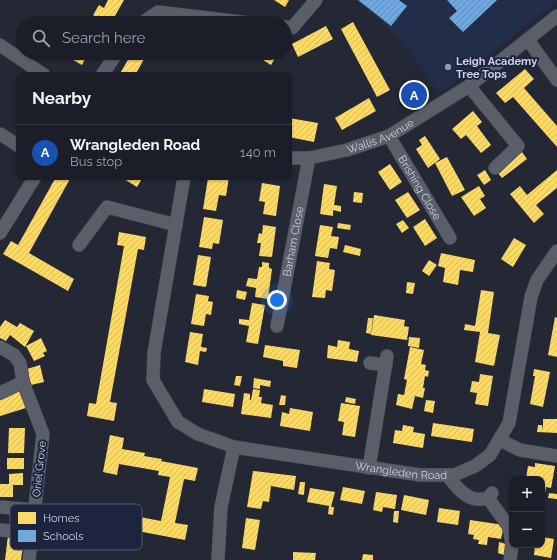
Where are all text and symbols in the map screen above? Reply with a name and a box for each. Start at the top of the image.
search box [16,16,292,60]
icon: search [30,27,52,49]
text: Search here [62,29,145,47]
place label: Leigh Academy Tree Tops [456,55,537,81]
marker: Leigh Academy Tree Tops [443,62,453,72]
pin: A [401,80,427,110]
text: Nearby [32,88,91,108]
street label: Wallis Avenue [345,116,417,157]
text: Wrangleden Road [70,136,200,154]
text: A [41,145,49,160]
text: 140 m [240,145,276,160]
street label: Brishing Close [395,153,444,223]
text: Bus stop [70,154,122,169]
street label: Barham Close [281,205,307,278]
your location [267,290,287,310]
street label: Oriel Grove [30,440,49,498]
street label: Wrangleden Road [354,459,447,482]
map controls [509,476,545,548]
button: + [509,476,545,512]
legend [10,504,142,550]
text: Homes [43,512,79,525]
button: − [509,512,545,548]
text: Schools [43,530,84,543]

